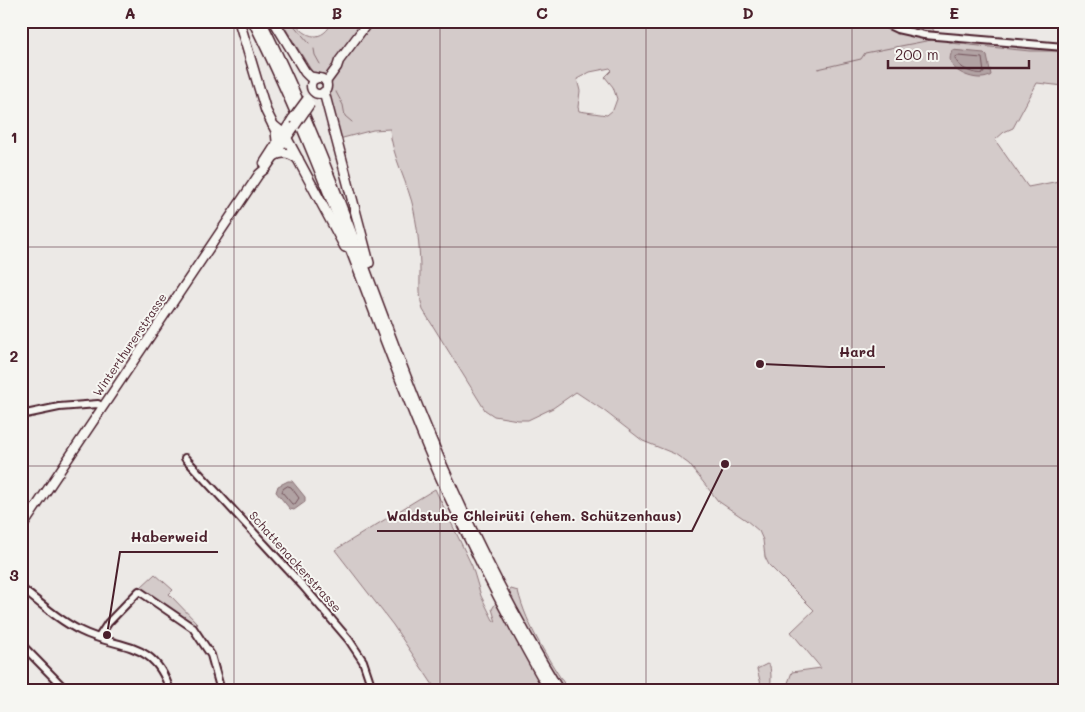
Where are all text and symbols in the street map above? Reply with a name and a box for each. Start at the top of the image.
text: A [124,2,136,23]
text: B [332,2,342,23]
text: C [536,2,548,23]
text: D [742,2,754,23]
text: E [949,2,959,23]
scale bar [888,38,1029,70]
text: 200 m [895,44,939,64]
text: 1 [10,126,18,147]
street label: Winterthurerstrasse [89,290,170,399]
callout: Hard [829,338,885,367]
text: Hard [839,342,875,361]
text: 2 [10,345,19,366]
callout: Waldstube Chleirüti (ehem. Schützenhaus) [377,502,692,531]
text: Waldstube Chleirüti (ehem. Schützenhaus) [387,506,681,525]
street label: Schattenackerstrasse [246,507,345,615]
callout: Haberweid [120,523,218,552]
text: Haberweid [130,527,208,546]
text: 3 [9,564,19,585]

